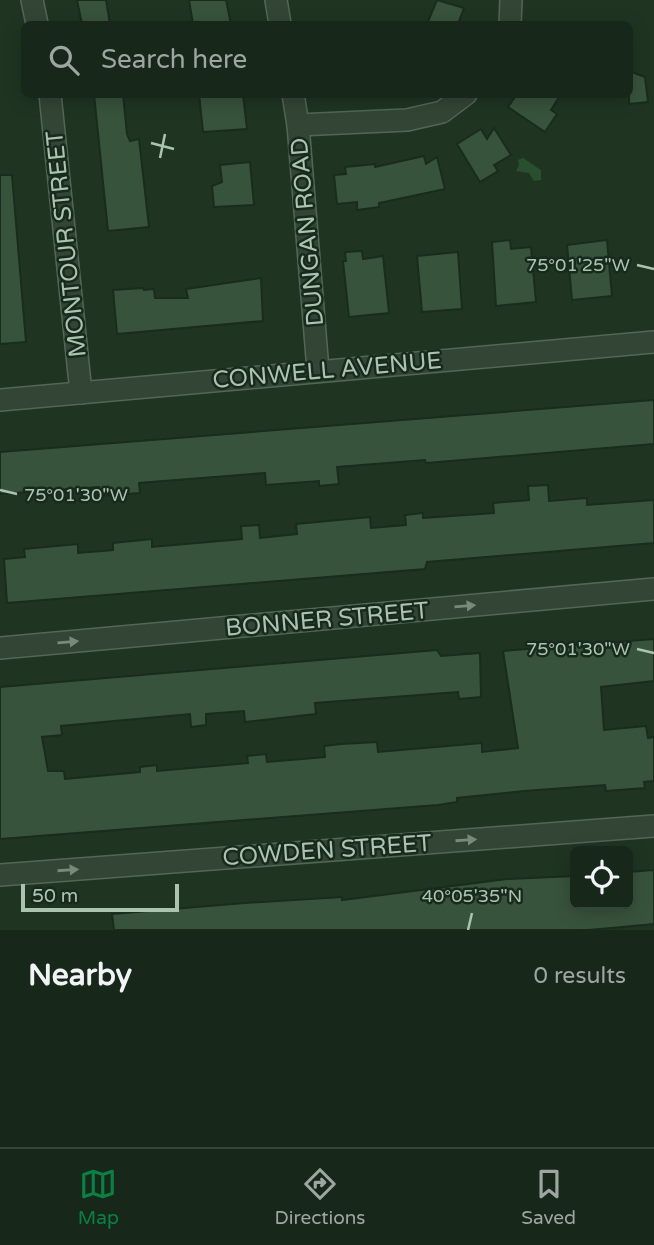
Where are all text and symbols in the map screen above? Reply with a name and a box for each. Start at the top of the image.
search box [21,21,633,98]
icon: search [45,41,83,79]
text: Search here [101,44,247,75]
street label: MONTOUR STREET [40,129,93,359]
street label: DUNGAN ROAD [285,136,330,327]
text: 75°01'25"W [526,254,630,276]
street label: CONWELL AVENUE [211,346,443,395]
text: 75°01'30"W [24,484,128,506]
street label: BONNER STREET [224,596,430,643]
one-way arrow [455,600,477,611]
one-way arrow [57,636,79,647]
text: 75°01'30"W [526,638,630,660]
street label: COWDEN STREET [221,829,433,872]
one-way arrow [455,834,477,845]
map controls [570,846,633,909]
button: locate [570,846,633,909]
one-way arrow [57,864,79,875]
scale bar [21,881,178,913]
text: 50 m [32,885,78,907]
text: 40°05'35"N [422,885,522,907]
text: Nearby [28,957,132,994]
text: 0 results [533,962,626,990]
tab: Map [78,1165,119,1229]
tab: Directions [275,1165,366,1229]
tab: Saved [521,1165,576,1229]

